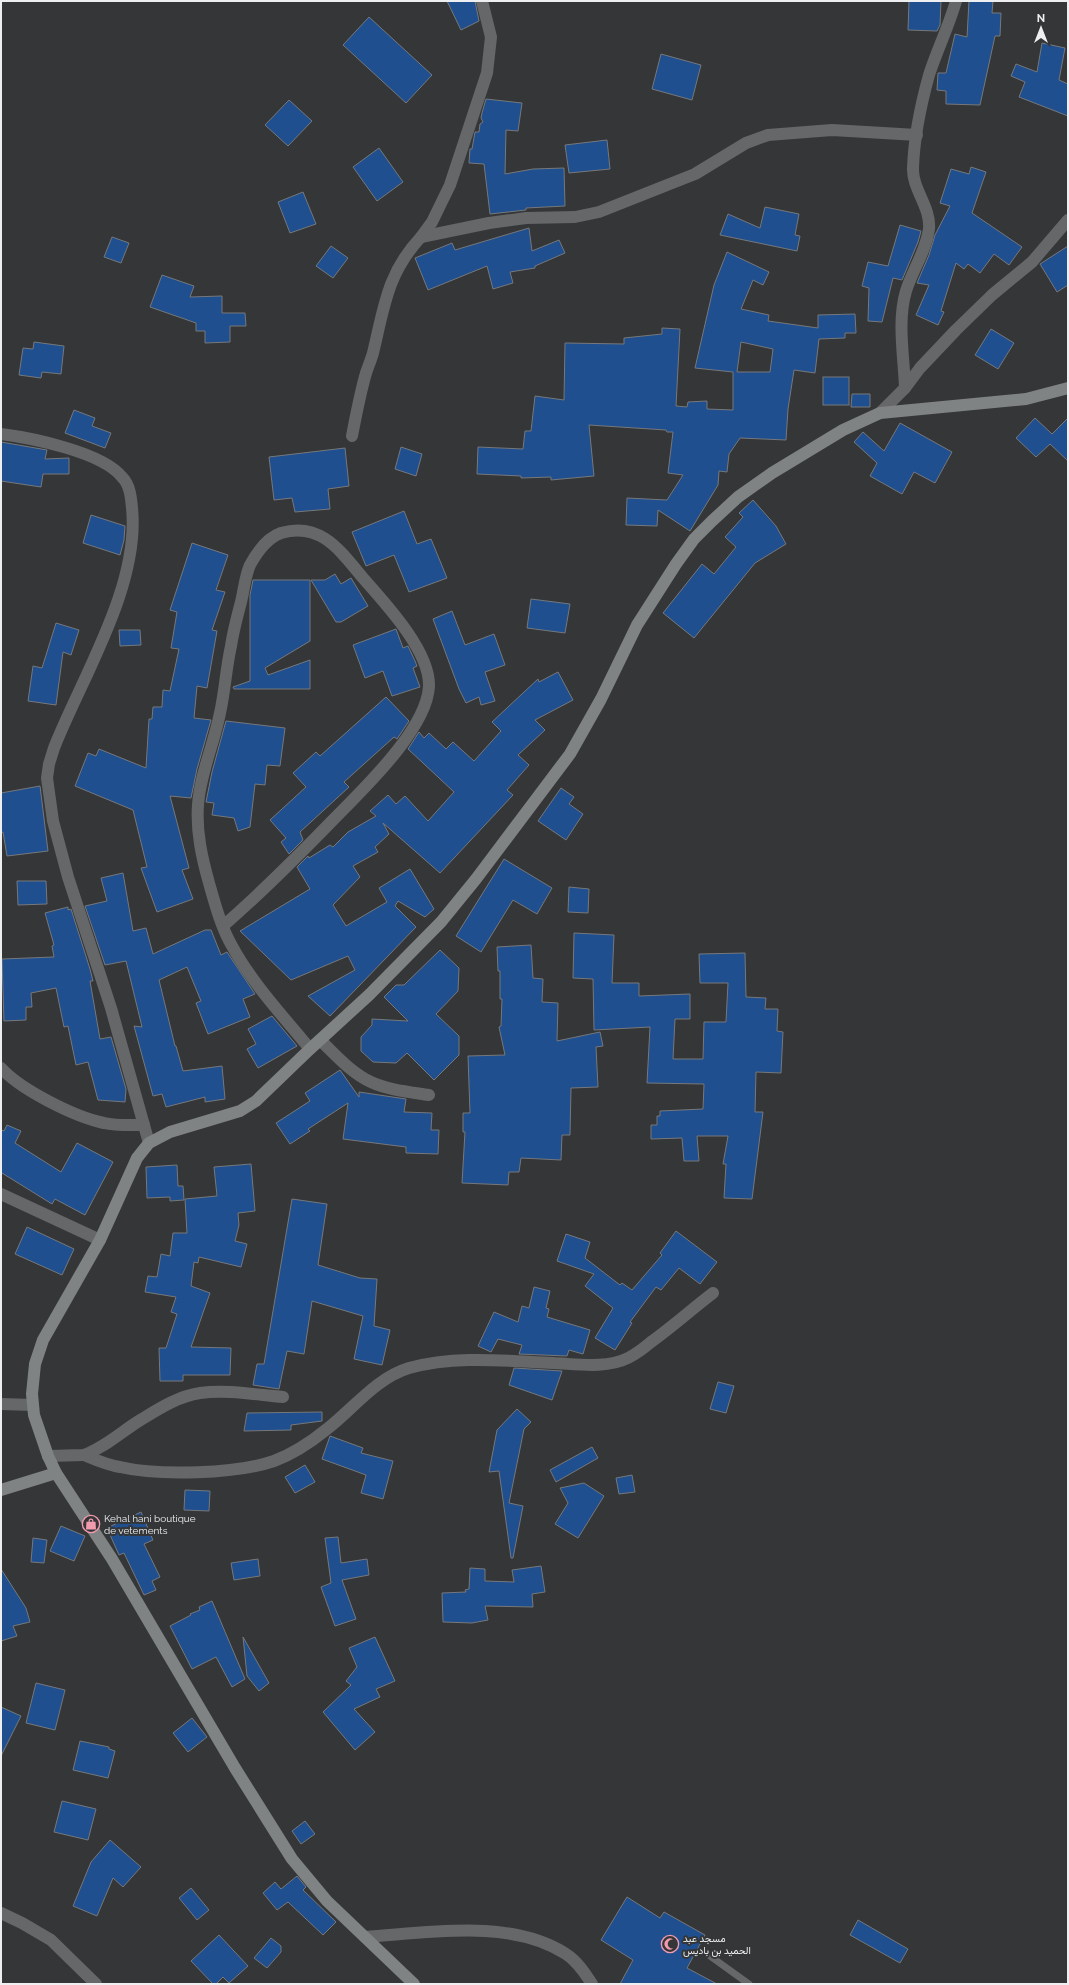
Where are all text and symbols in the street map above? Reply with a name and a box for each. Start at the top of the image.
north arrow [1021,8,1061,48]
text: N [1037,12,1045,25]
place label: Kehal hani boutique de vetements [104,1513,196,1536]
shop icon: Kehal hani boutique de vetements [81,1514,101,1534]
place label: مسجد عبد الحميد بن باديس [683,1933,751,1957]
mosque icon: مسجد عبد الحميد بن باديس [660,1934,680,1954]

